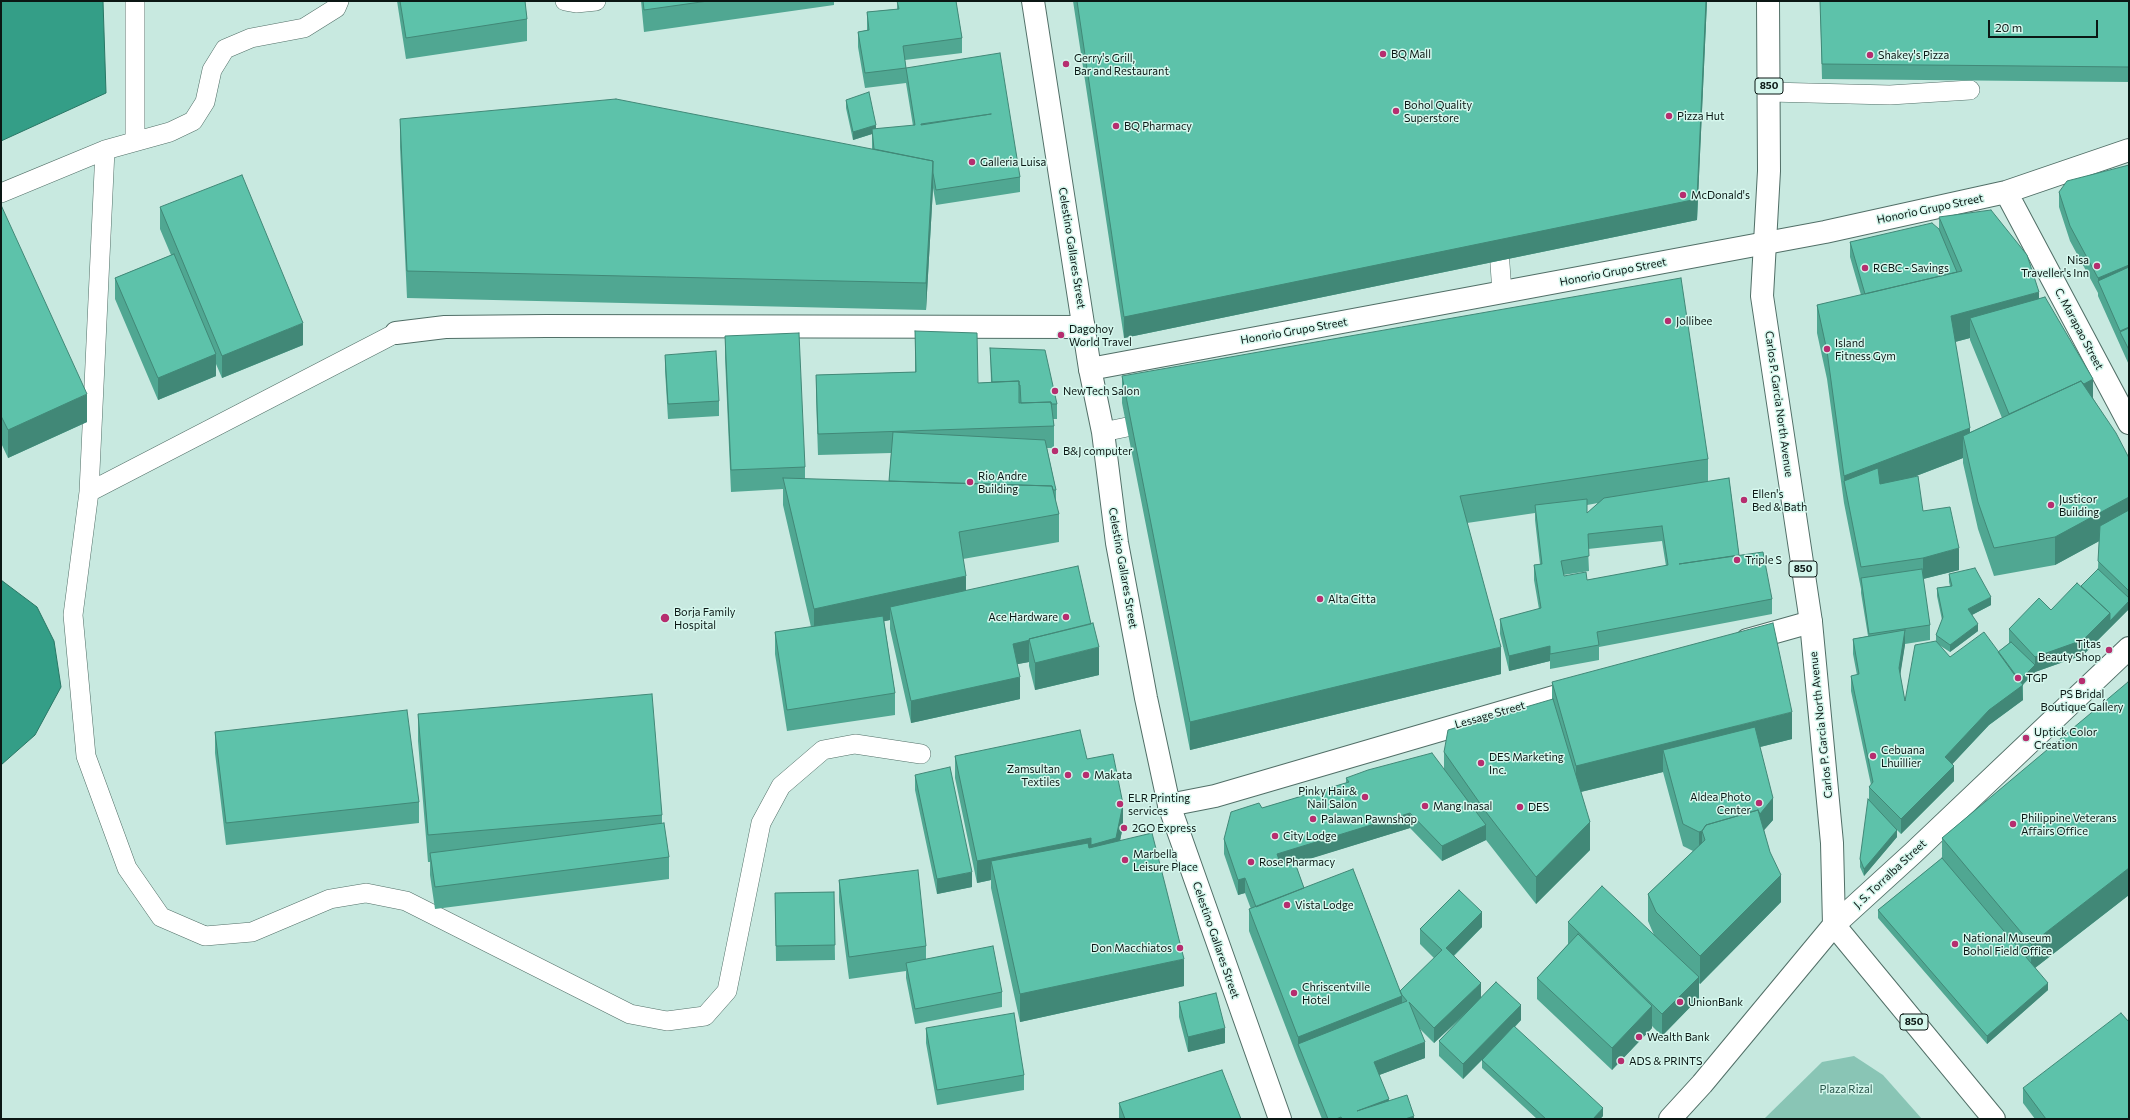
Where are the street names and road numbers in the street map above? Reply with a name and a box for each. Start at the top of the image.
road number: 850 [1755,78,1783,94]
street label: Celestino Gallares Street [1056,186,1088,310]
street label: Honorio Grupo Street [1876,191,1984,227]
street label: Honorio Grupo Street [1559,255,1667,289]
street label: C. Marapao Street [2052,286,2106,372]
street label: Honorio Grupo Street [1239,315,1349,347]
street label: Carlos P. Garcia North Avenue [1762,330,1796,478]
street label: Celestino Gallares Street [1106,506,1140,630]
road number: 850 [1789,561,1817,577]
street label: Carlos P. Garcia North Avenue [1807,651,1835,799]
street label: Lessage Street [1453,699,1527,731]
street label: J. S. Torralba Street [1851,837,1929,911]
street label: Celestino Gallares Street [1190,880,1242,1000]
road number: 850 [1900,1014,1928,1030]

